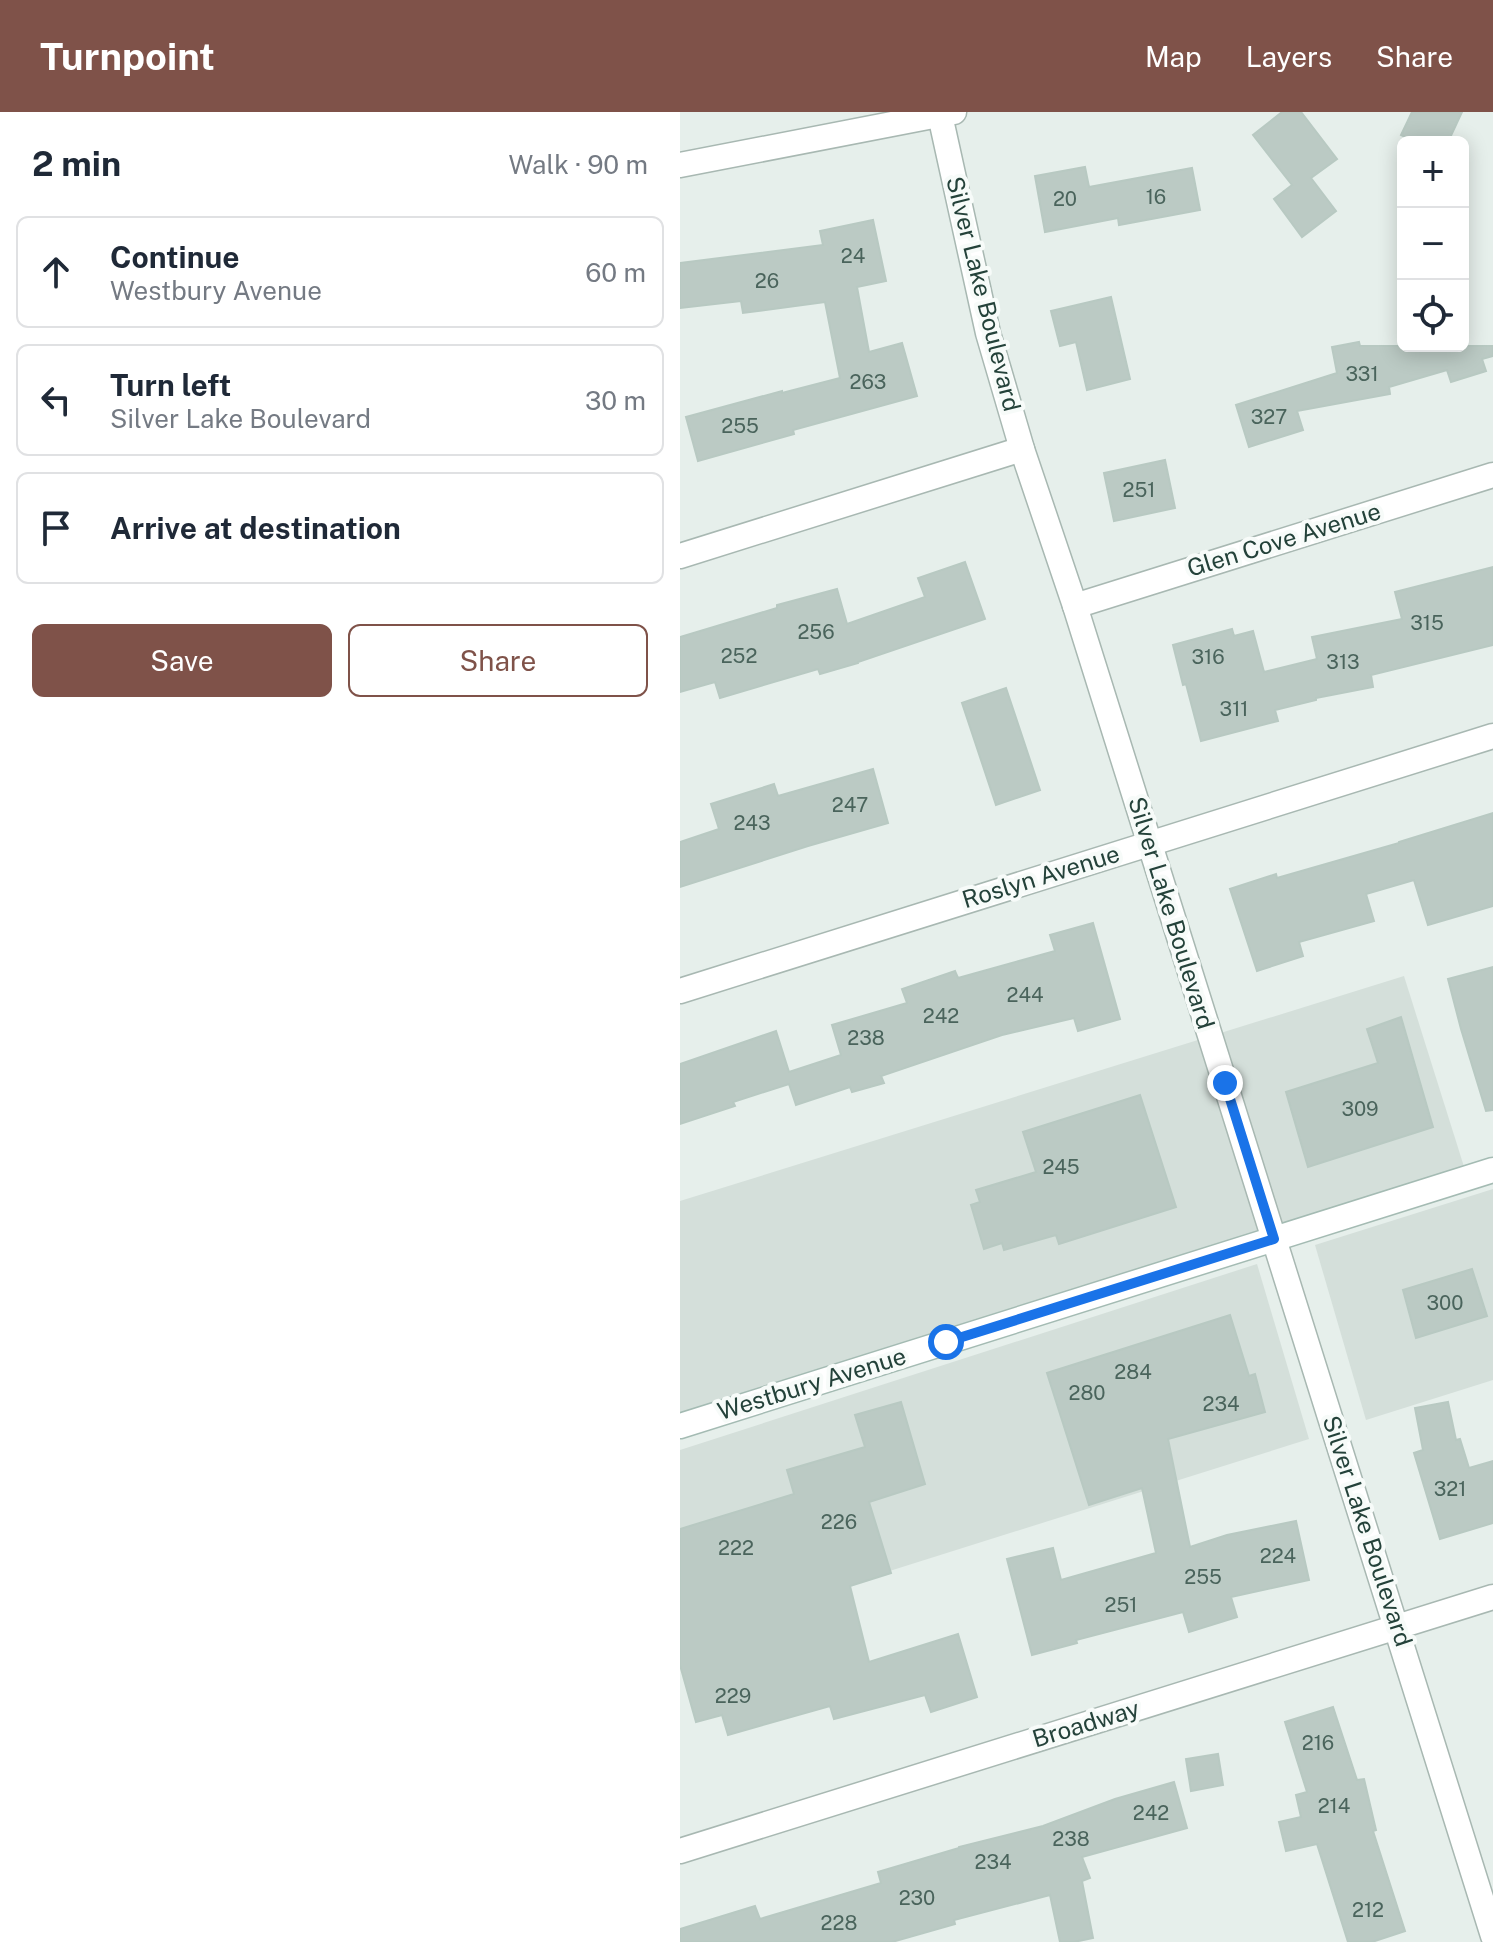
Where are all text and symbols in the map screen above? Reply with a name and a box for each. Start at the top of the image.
text: Turnpoint [40,34,215,79]
text: Map [1145,40,1202,73]
text: Layers [1246,40,1332,73]
text: Share [1376,40,1453,73]
map controls [1397,136,1469,352]
button: + [1397,136,1469,208]
text: 2 min [32,144,121,184]
text: Walk · 90 m [508,149,648,180]
street label: Silver Lake Boulevard [941,173,1027,414]
house number: 16 [1146,185,1166,209]
house number: 20 [1053,187,1077,211]
button: − [1397,208,1469,280]
text: Continue [110,239,240,275]
house number: 24 [841,244,865,268]
icon: ahead [34,250,78,294]
text: 60 m [585,257,646,288]
house number: 26 [755,269,779,293]
text: Westbury Avenue [110,275,322,306]
button: locate [1397,280,1469,352]
house number: 331 [1345,362,1379,386]
text: Turn left [110,367,231,403]
house number: 263 [850,370,886,394]
icon: left [34,378,78,422]
text: 30 m [585,385,646,416]
text: Silver Lake Boulevard [110,403,371,434]
house number: 327 [1251,405,1287,429]
house number: 255 [721,414,759,438]
house number: 251 [1123,478,1155,502]
street label: Glen Cove Avenue [1184,496,1384,582]
icon: arrive [34,506,78,550]
text: Arrive at destination [110,510,401,546]
house number: 315 [1410,611,1444,635]
house number: 256 [797,620,835,644]
button: Save [32,624,332,697]
button: Share [348,624,648,697]
house number: 252 [721,644,757,668]
house number: 316 [1191,645,1225,669]
house number: 313 [1326,650,1360,674]
house number: 311 [1220,697,1248,721]
house number: 247 [832,793,868,817]
street label: Silver Lake Boulevard [1123,793,1221,1032]
house number: 243 [733,811,771,835]
street label: Roslyn Avenue [959,839,1123,913]
house number: 244 [1006,983,1044,1007]
house number: 242 [923,1004,959,1028]
house number: 238 [847,1026,885,1050]
route end [1207,1065,1243,1101]
house number: 309 [1341,1097,1379,1121]
house number: 245 [1042,1155,1080,1179]
house number: 300 [1427,1291,1463,1315]
route start [928,1324,964,1360]
street label: Westbury Avenue [714,1341,909,1425]
house number: 284 [1114,1360,1152,1384]
house number: 280 [1069,1381,1105,1405]
house number: 234 [1202,1392,1240,1416]
street label: Silver Lake Boulevard [1317,1412,1418,1650]
house number: 321 [1434,1477,1466,1501]
house number: 226 [821,1510,857,1534]
house number: 222 [718,1536,754,1560]
house number: 224 [1260,1544,1296,1568]
house number: 255 [1184,1565,1222,1589]
house number: 251 [1105,1593,1137,1617]
house number: 229 [715,1684,751,1708]
street label: Broadway [1029,1693,1143,1753]
house number: 216 [1302,1731,1334,1755]
house number: 214 [1318,1794,1350,1818]
house number: 242 [1133,1801,1169,1825]
house number: 238 [1052,1827,1090,1851]
house number: 234 [974,1850,1012,1874]
house number: 230 [899,1886,935,1910]
house number: 212 [1352,1898,1384,1922]
house number: 228 [821,1911,857,1935]

